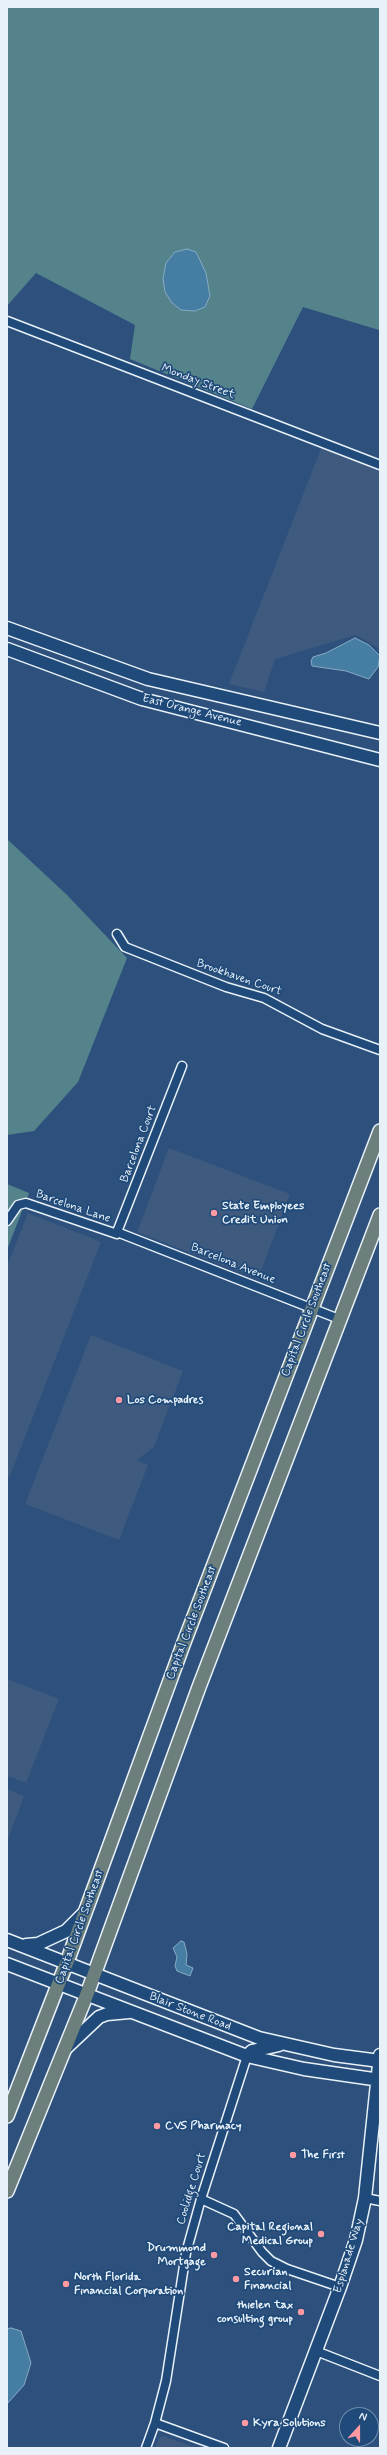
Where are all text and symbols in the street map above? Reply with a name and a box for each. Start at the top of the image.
street label: Monday Street [159,361,237,403]
street label: East Orange Avenue [141,692,243,730]
street label: Brookhaven Court [194,957,284,999]
street label: Barcelona Court [118,1103,160,1185]
street label: Barcelona Lane [34,1187,112,1227]
place label: State Employees Credit Union [222,1199,304,1227]
marker: State Employees Credit Union [209,1208,219,1218]
street label: Barcelona Avenue [188,1240,278,1288]
street label: Capital Circle Southeast [279,1261,335,1379]
place label: Los Compadres [127,1393,203,1407]
marker: Los Compadres [114,1395,124,1405]
street label: Capital Circle Southeast [164,1564,220,1682]
street label: Capital Circle Southeast [53,1868,107,1986]
street label: Blair Stone Road [147,1990,233,2034]
place label: CVS Pharmacy [165,2119,242,2133]
marker: CVS Pharmacy [152,2121,162,2131]
place label: The First [301,2148,345,2162]
marker: The First [288,2150,298,2160]
street label: Coolidge Court [174,2151,210,2227]
street label: Esplanade Way [331,2217,367,2295]
place label: Capital Regional Medical Group [227,2220,313,2248]
marker: Capital Regional Medical Group [316,2229,326,2239]
place label: Drummond Mortgage [147,2241,206,2269]
marker: Drummond Mortgage [209,2250,219,2260]
place label: Securian Financial [244,2265,291,2293]
place label: North Florida Financial Corporation [74,2270,183,2298]
marker: Securian Financial [231,2274,241,2284]
marker: North Florida Financial Corporation [61,2279,71,2289]
place label: thielen tax consulting group [217,2298,293,2326]
marker: thielen tax consulting group [296,2307,306,2317]
north arrow [339,2407,379,2447]
text: N [357,2409,369,2425]
place label: Kyra Solutions [253,2416,326,2430]
marker: Kyra Solutions [240,2418,250,2428]

